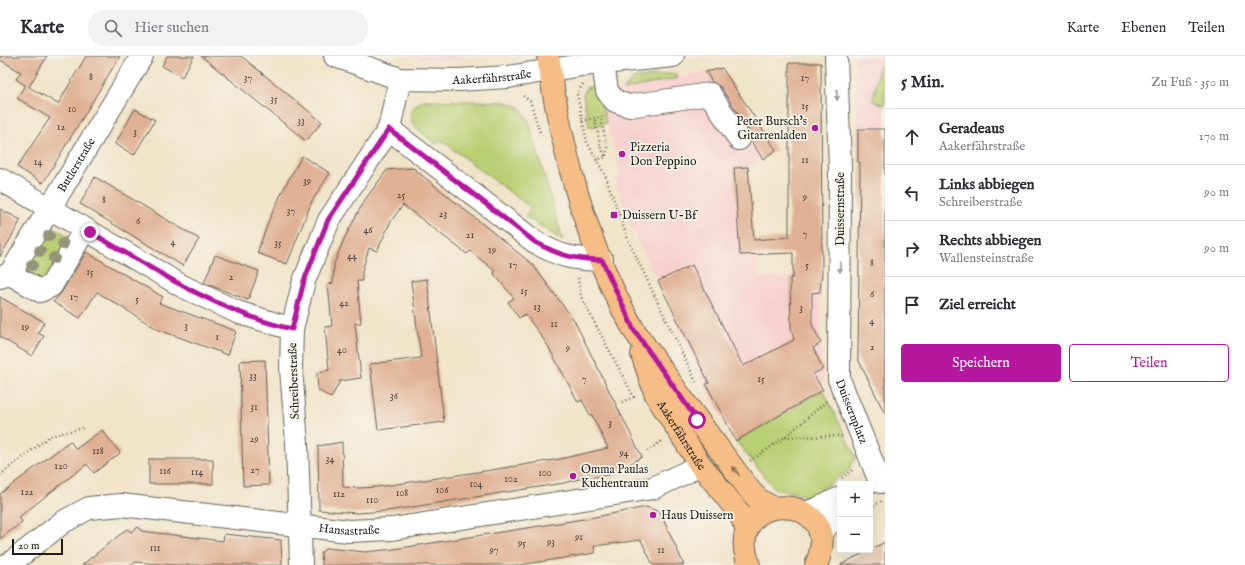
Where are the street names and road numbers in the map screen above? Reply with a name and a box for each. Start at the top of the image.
street label: Aakerfährstraße [451,66,533,88]
street label: Butlerstraße [54,134,99,195]
street label: Duissernstraße [833,172,848,246]
street label: Schreiberstraße [285,342,303,420]
street label: Duissernplatz [832,377,872,446]
street label: Aakerfährstraße [653,397,710,474]
street label: Hansastraße [318,520,380,539]

